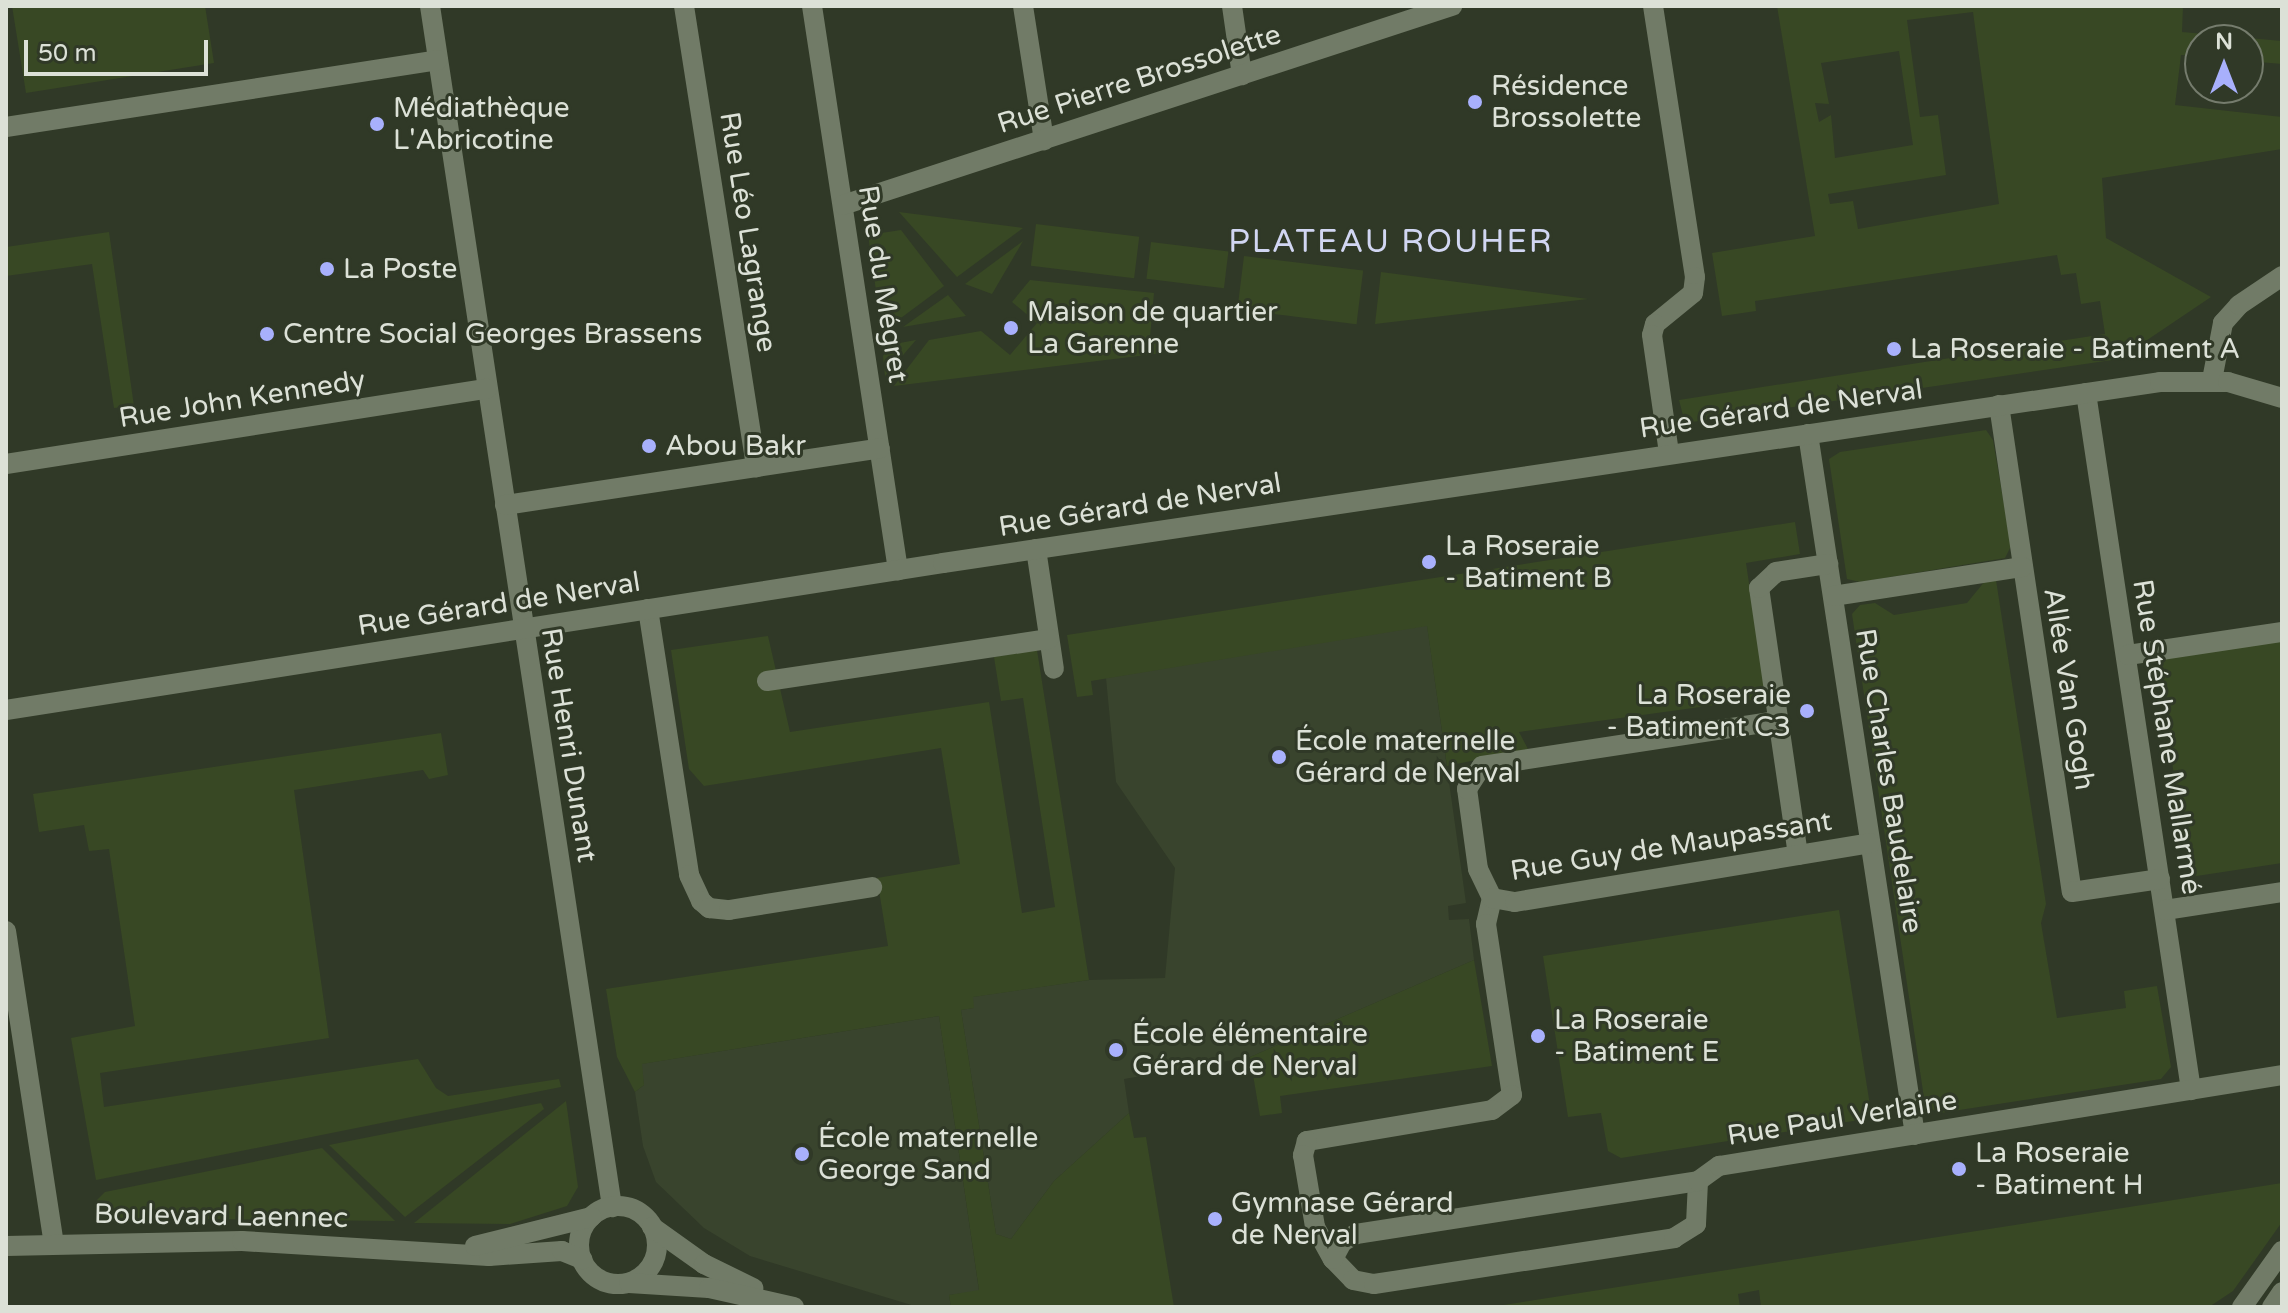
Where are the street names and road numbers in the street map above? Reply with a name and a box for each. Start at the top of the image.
street label: Rue Pierre Brossolette [993,17,1285,141]
street label: Rue Léo Lagrange [712,109,784,355]
street label: Rue du Mégret [851,183,915,385]
street label: Rue John Kennedy [116,363,368,435]
street label: Rue Gérard de Nerval [1637,372,1925,446]
street label: Rue Gérard de Nerval [996,466,1284,544]
street label: Rue Gérard de Nerval [355,565,643,643]
street label: Rue Stéphane Mallarmé [2125,577,2209,897]
street label: Allée Van Gogh [2036,585,2102,793]
street label: Rue Henri Dunant [534,625,604,865]
street label: Rue Charles Baudelaire [1848,626,1930,936]
street label: Rue Guy de Maupassant [1508,804,1834,888]
street label: Rue Paul Verlaine [1725,1083,1959,1153]
street label: Boulevard Laennec [94,1197,348,1235]

